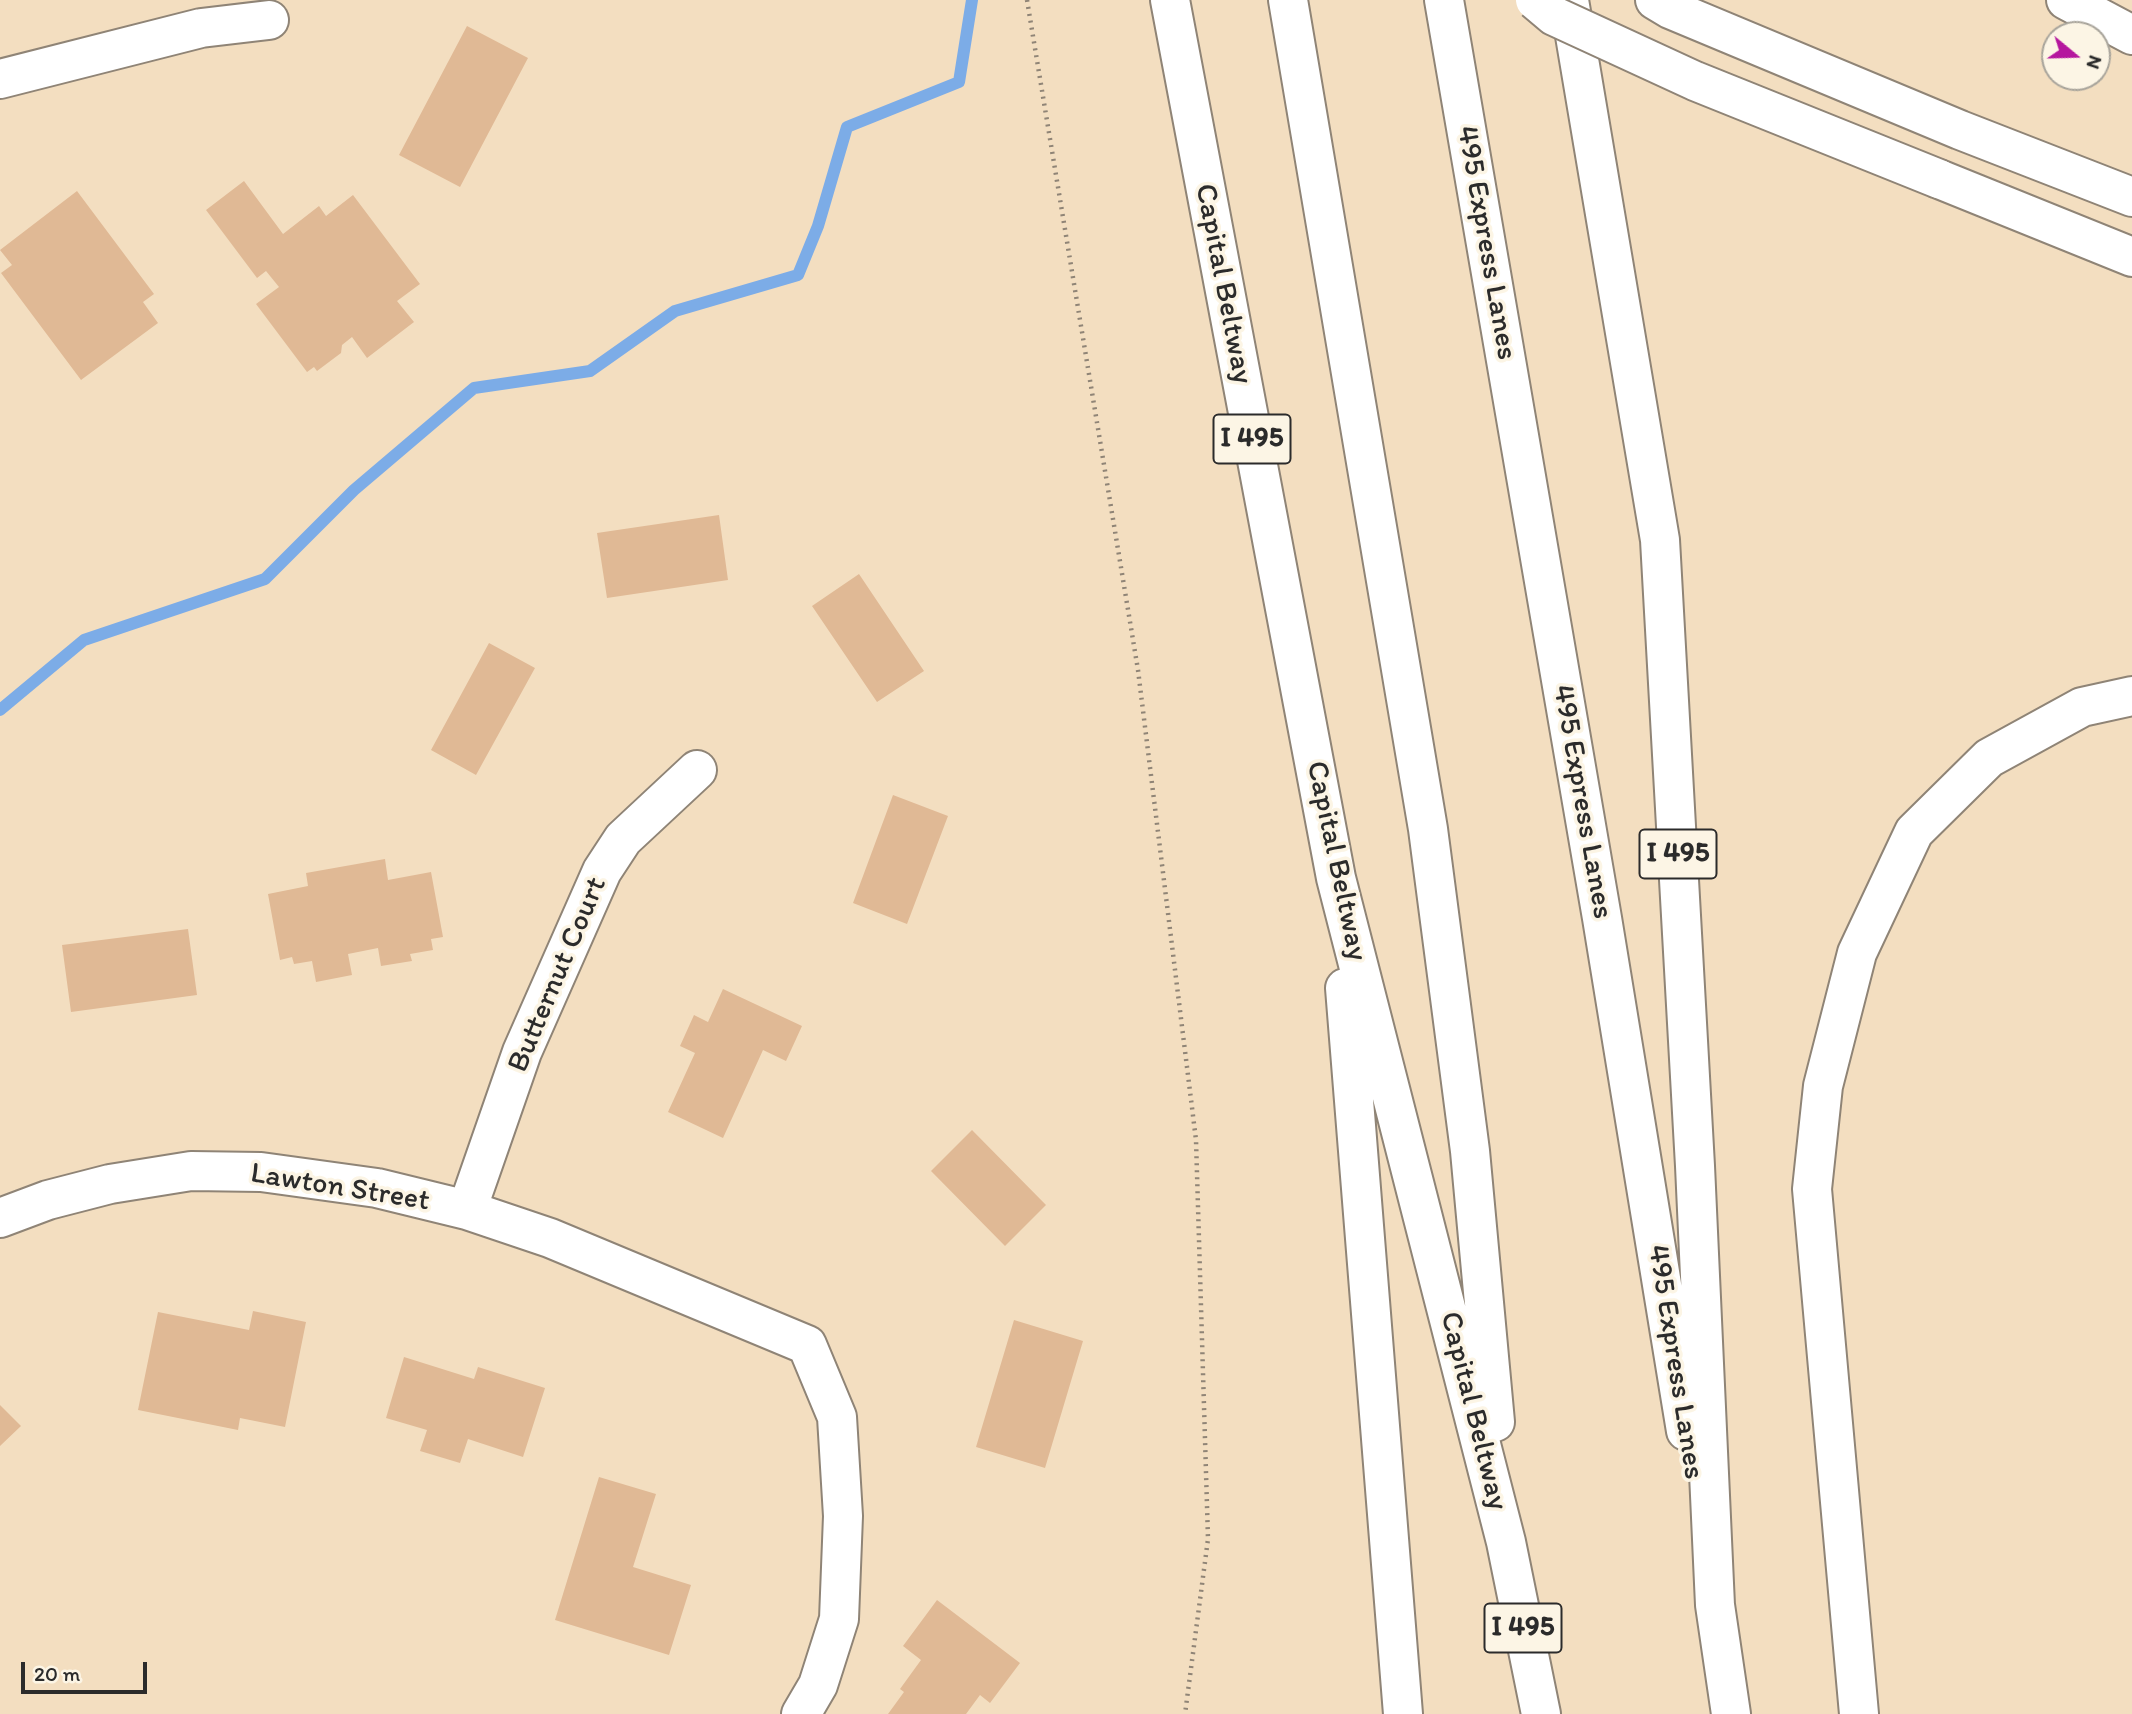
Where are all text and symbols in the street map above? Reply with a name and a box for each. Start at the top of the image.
north arrow [2041,21,2111,91]
text: N [2081,53,2107,72]
street label: 495 Express Lanes [1448,123,1524,363]
street label: Capital Beltway [1186,181,1260,387]
road number: I 495 [1214,414,1290,464]
street label: 495 Express Lanes [1544,682,1620,922]
street label: Capital Beltway [1297,758,1375,964]
road number: I 495 [1640,830,1716,878]
street label: Butternut Court [501,872,615,1078]
street label: Lawton Street [248,1156,432,1220]
street label: 495 Express Lanes [1639,1242,1711,1482]
street label: Capital Beltway [1431,1308,1515,1514]
road number: I 495 [1484,1604,1562,1652]
scale bar [24,1648,150,1692]
text: 20 m [34,1661,80,1686]

